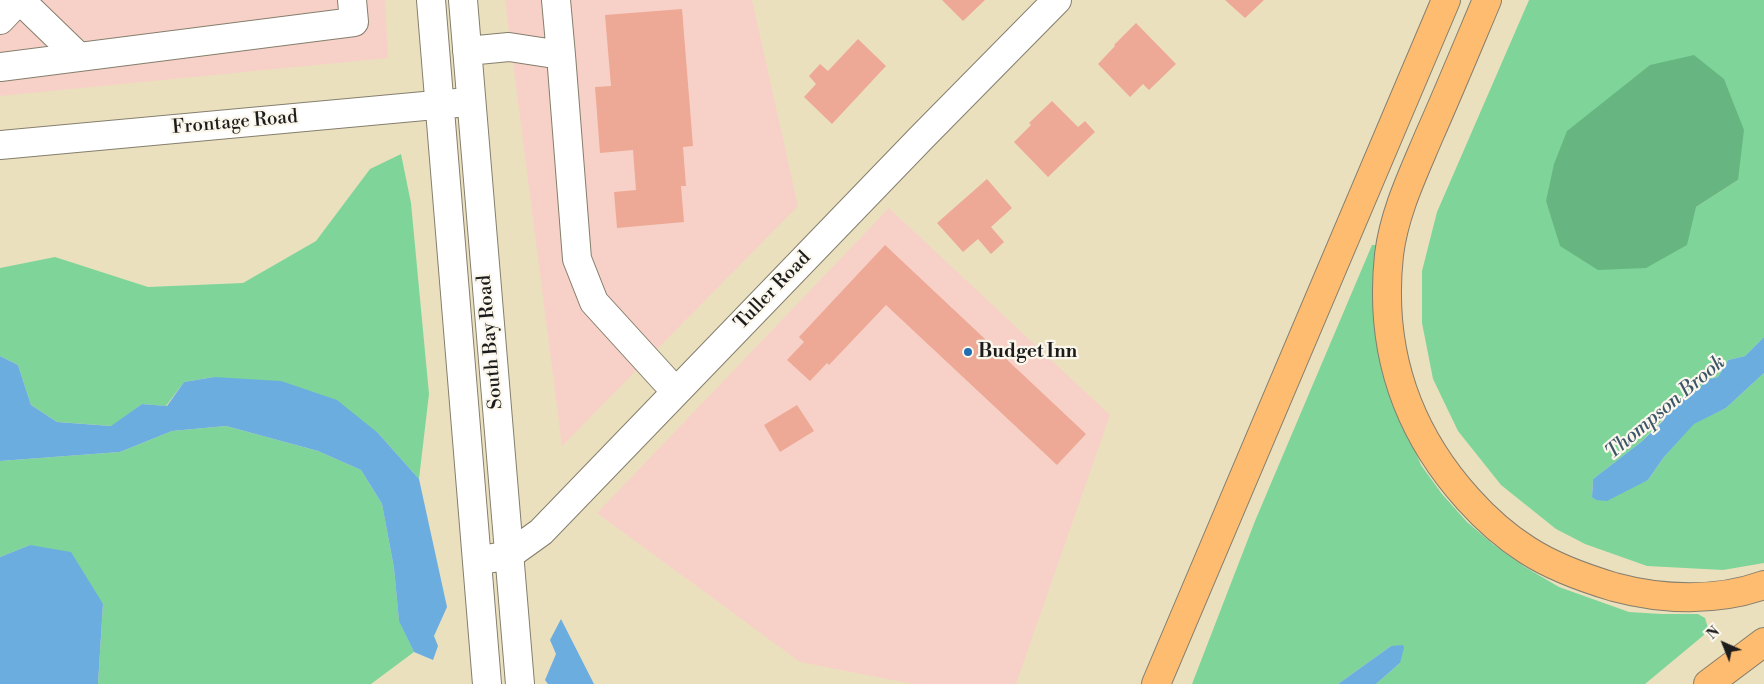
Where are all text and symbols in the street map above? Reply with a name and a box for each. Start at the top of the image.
street label: Frontage Road [171,106,299,140]
street label: Tuller Road [730,247,816,335]
street label: South Bay Road [474,274,508,410]
place label: Budget Inn [978,341,1077,363]
marker: Budget Inn [962,346,974,358]
water label: Thompson Brook [1601,351,1731,465]
north arrow [1699,619,1749,669]
text: N [1703,623,1724,644]

